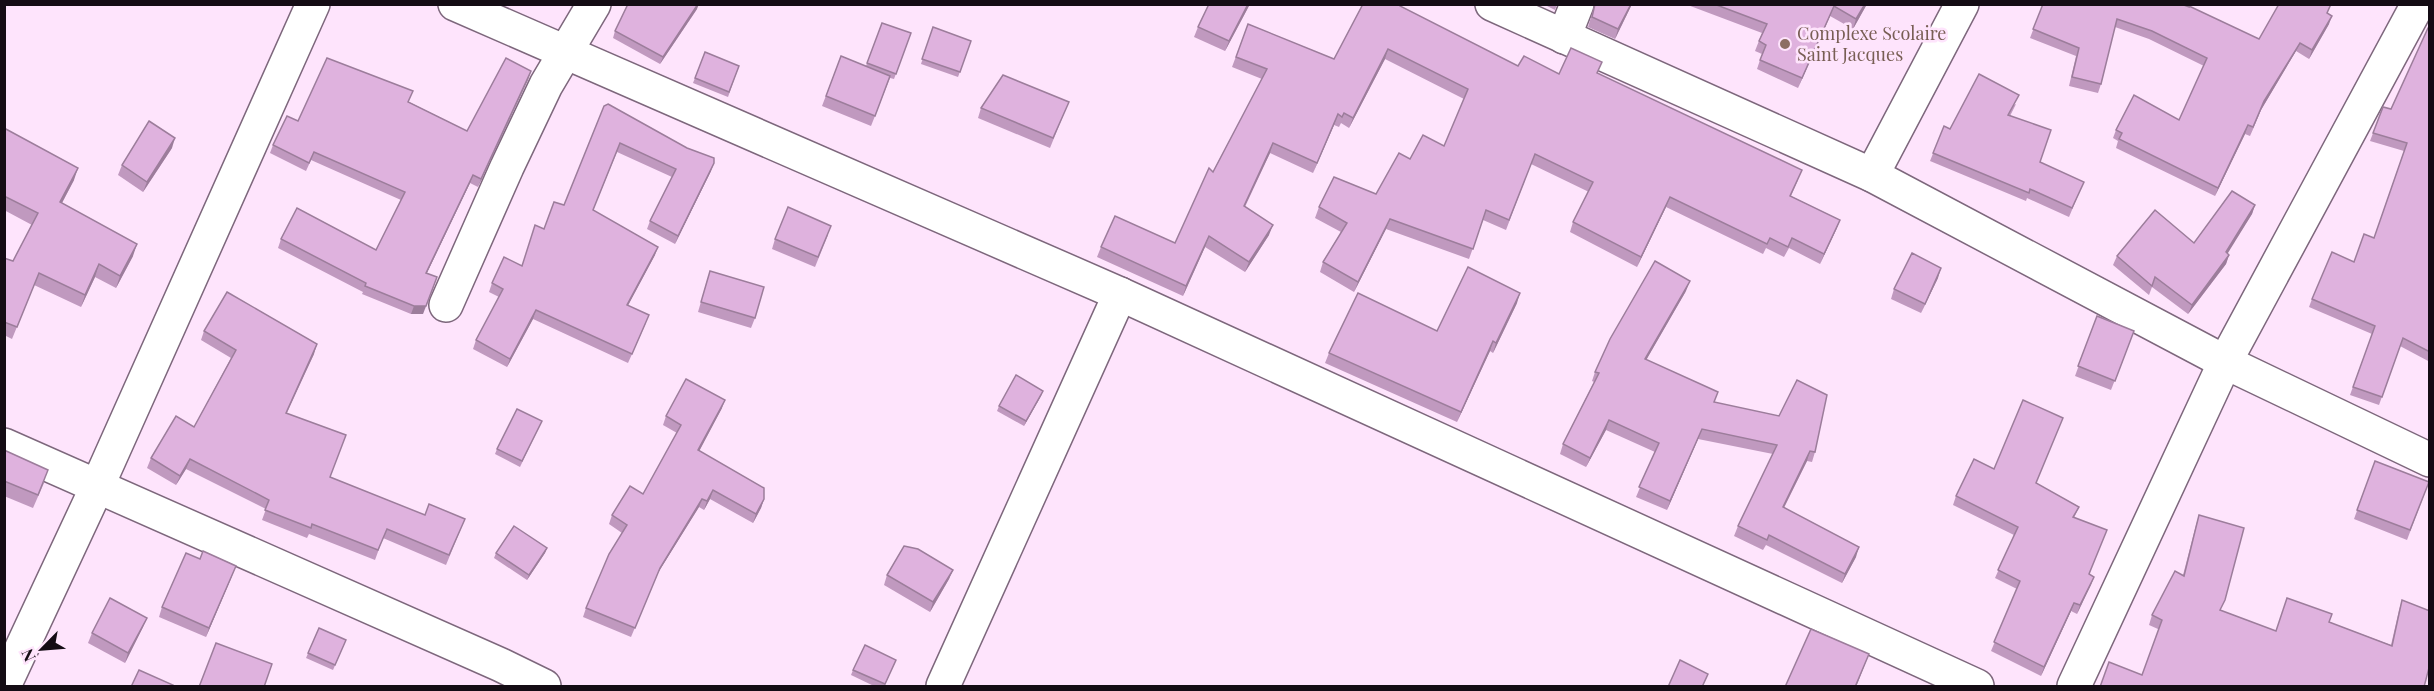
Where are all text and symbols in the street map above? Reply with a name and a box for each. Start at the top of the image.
place label: Complexe Scolaire Saint Jacques [1797,21,1946,66]
marker: Complexe Scolaire Saint Jacques [1778,37,1792,51]
north arrow [12,619,72,679]
text: N [16,645,40,665]

